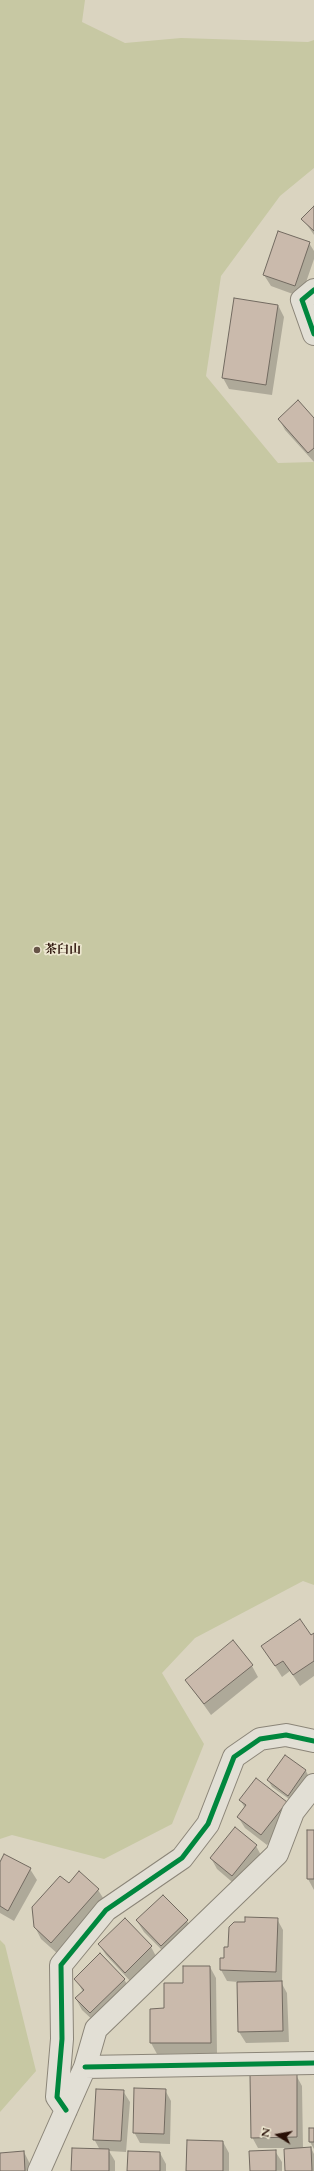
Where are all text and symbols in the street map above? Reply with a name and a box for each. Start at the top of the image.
place label: 茶臼山 [45,943,81,957]
marker: 茶臼山 [32,945,42,955]
north arrow [258,2115,298,2155]
text: N [257,2127,274,2139]

